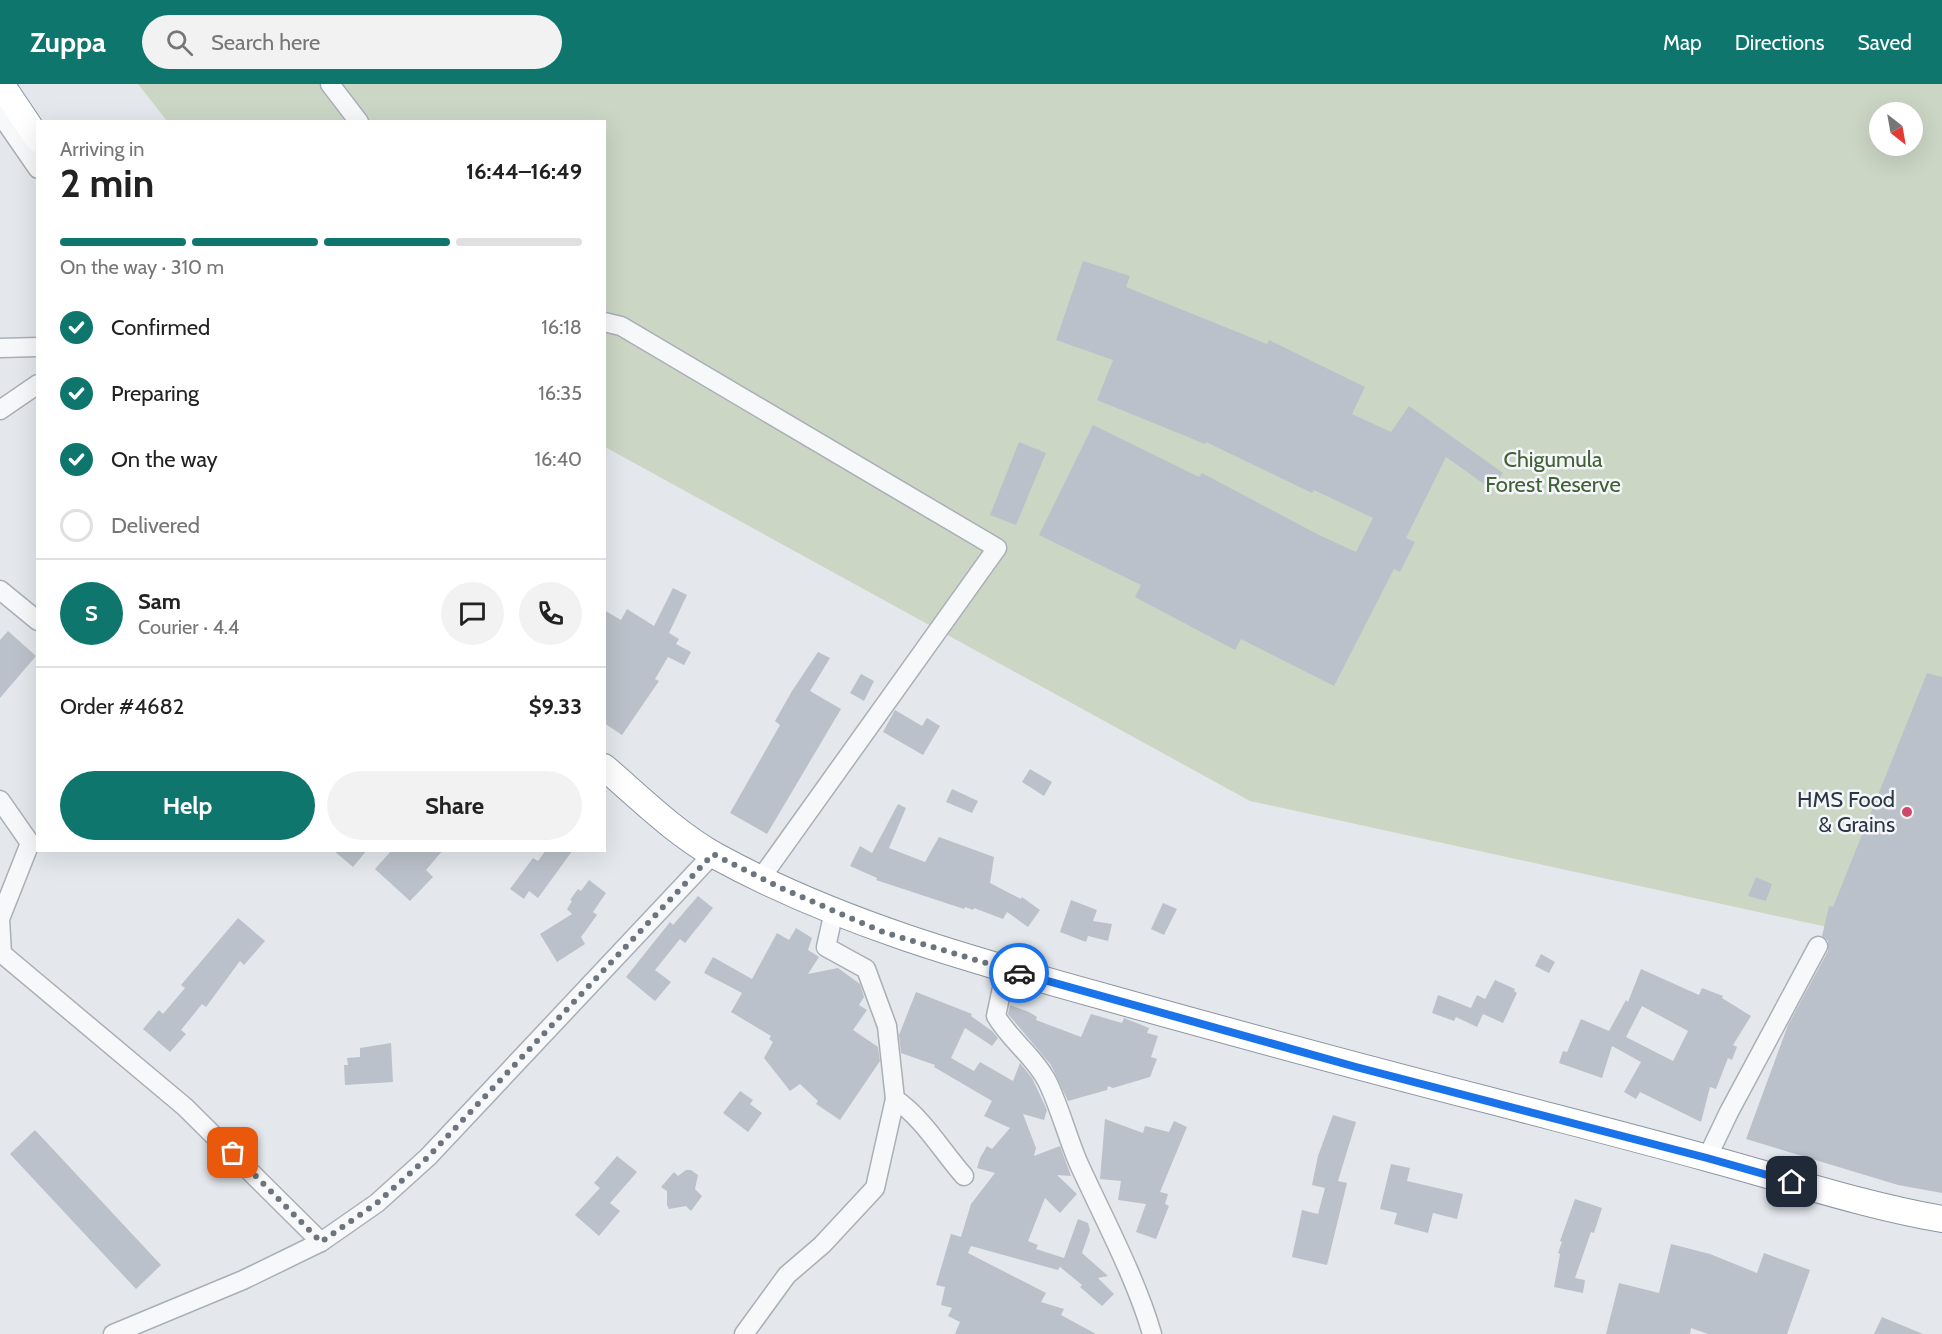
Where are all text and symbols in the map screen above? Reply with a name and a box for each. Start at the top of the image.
search box [142,15,562,69]
text: Zuppa [30,25,106,59]
icon: search [163,26,196,59]
text: Search here [211,29,320,56]
text: Map [1663,30,1702,55]
text: Directions [1735,30,1824,55]
text: Saved [1857,30,1912,55]
north arrow [1869,102,1923,156]
map controls [1869,102,1923,156]
text: Arriving in [60,137,144,161]
text: 16:44–16:49 [466,158,582,185]
text: 2 min [60,159,154,207]
text: On the way · 310 m [60,255,224,279]
icon: check [60,311,93,344]
text: Confirmed [111,314,210,341]
text: 16:18 [541,315,582,339]
icon: check [60,377,93,410]
text: Preparing [111,380,199,407]
text: 16:35 [538,381,582,405]
icon: check [60,443,93,476]
text: On the way [111,446,218,473]
park label: Chigumula Forest Reserve [1485,446,1621,498]
text: 16:40 [534,447,582,471]
text: Delivered [111,512,200,539]
button: chat [441,582,504,645]
button: phone [519,582,582,645]
text: Sam [138,588,181,615]
text: S [85,600,98,627]
text: Courier · 4.4 [138,615,239,639]
text: Order #4682 [60,693,184,720]
text: $9.33 [529,693,582,720]
button: Help [60,771,315,840]
button: Share [327,771,582,840]
place label: HMS Food & Grains [1797,786,1895,838]
marker: HMS Food & Grains [1900,805,1914,819]
courier [989,943,1049,1003]
icon: car [1003,957,1036,990]
pin [207,1127,258,1178]
icon: bag [216,1136,249,1169]
pin [1766,1156,1817,1207]
icon: home [1775,1165,1808,1198]

